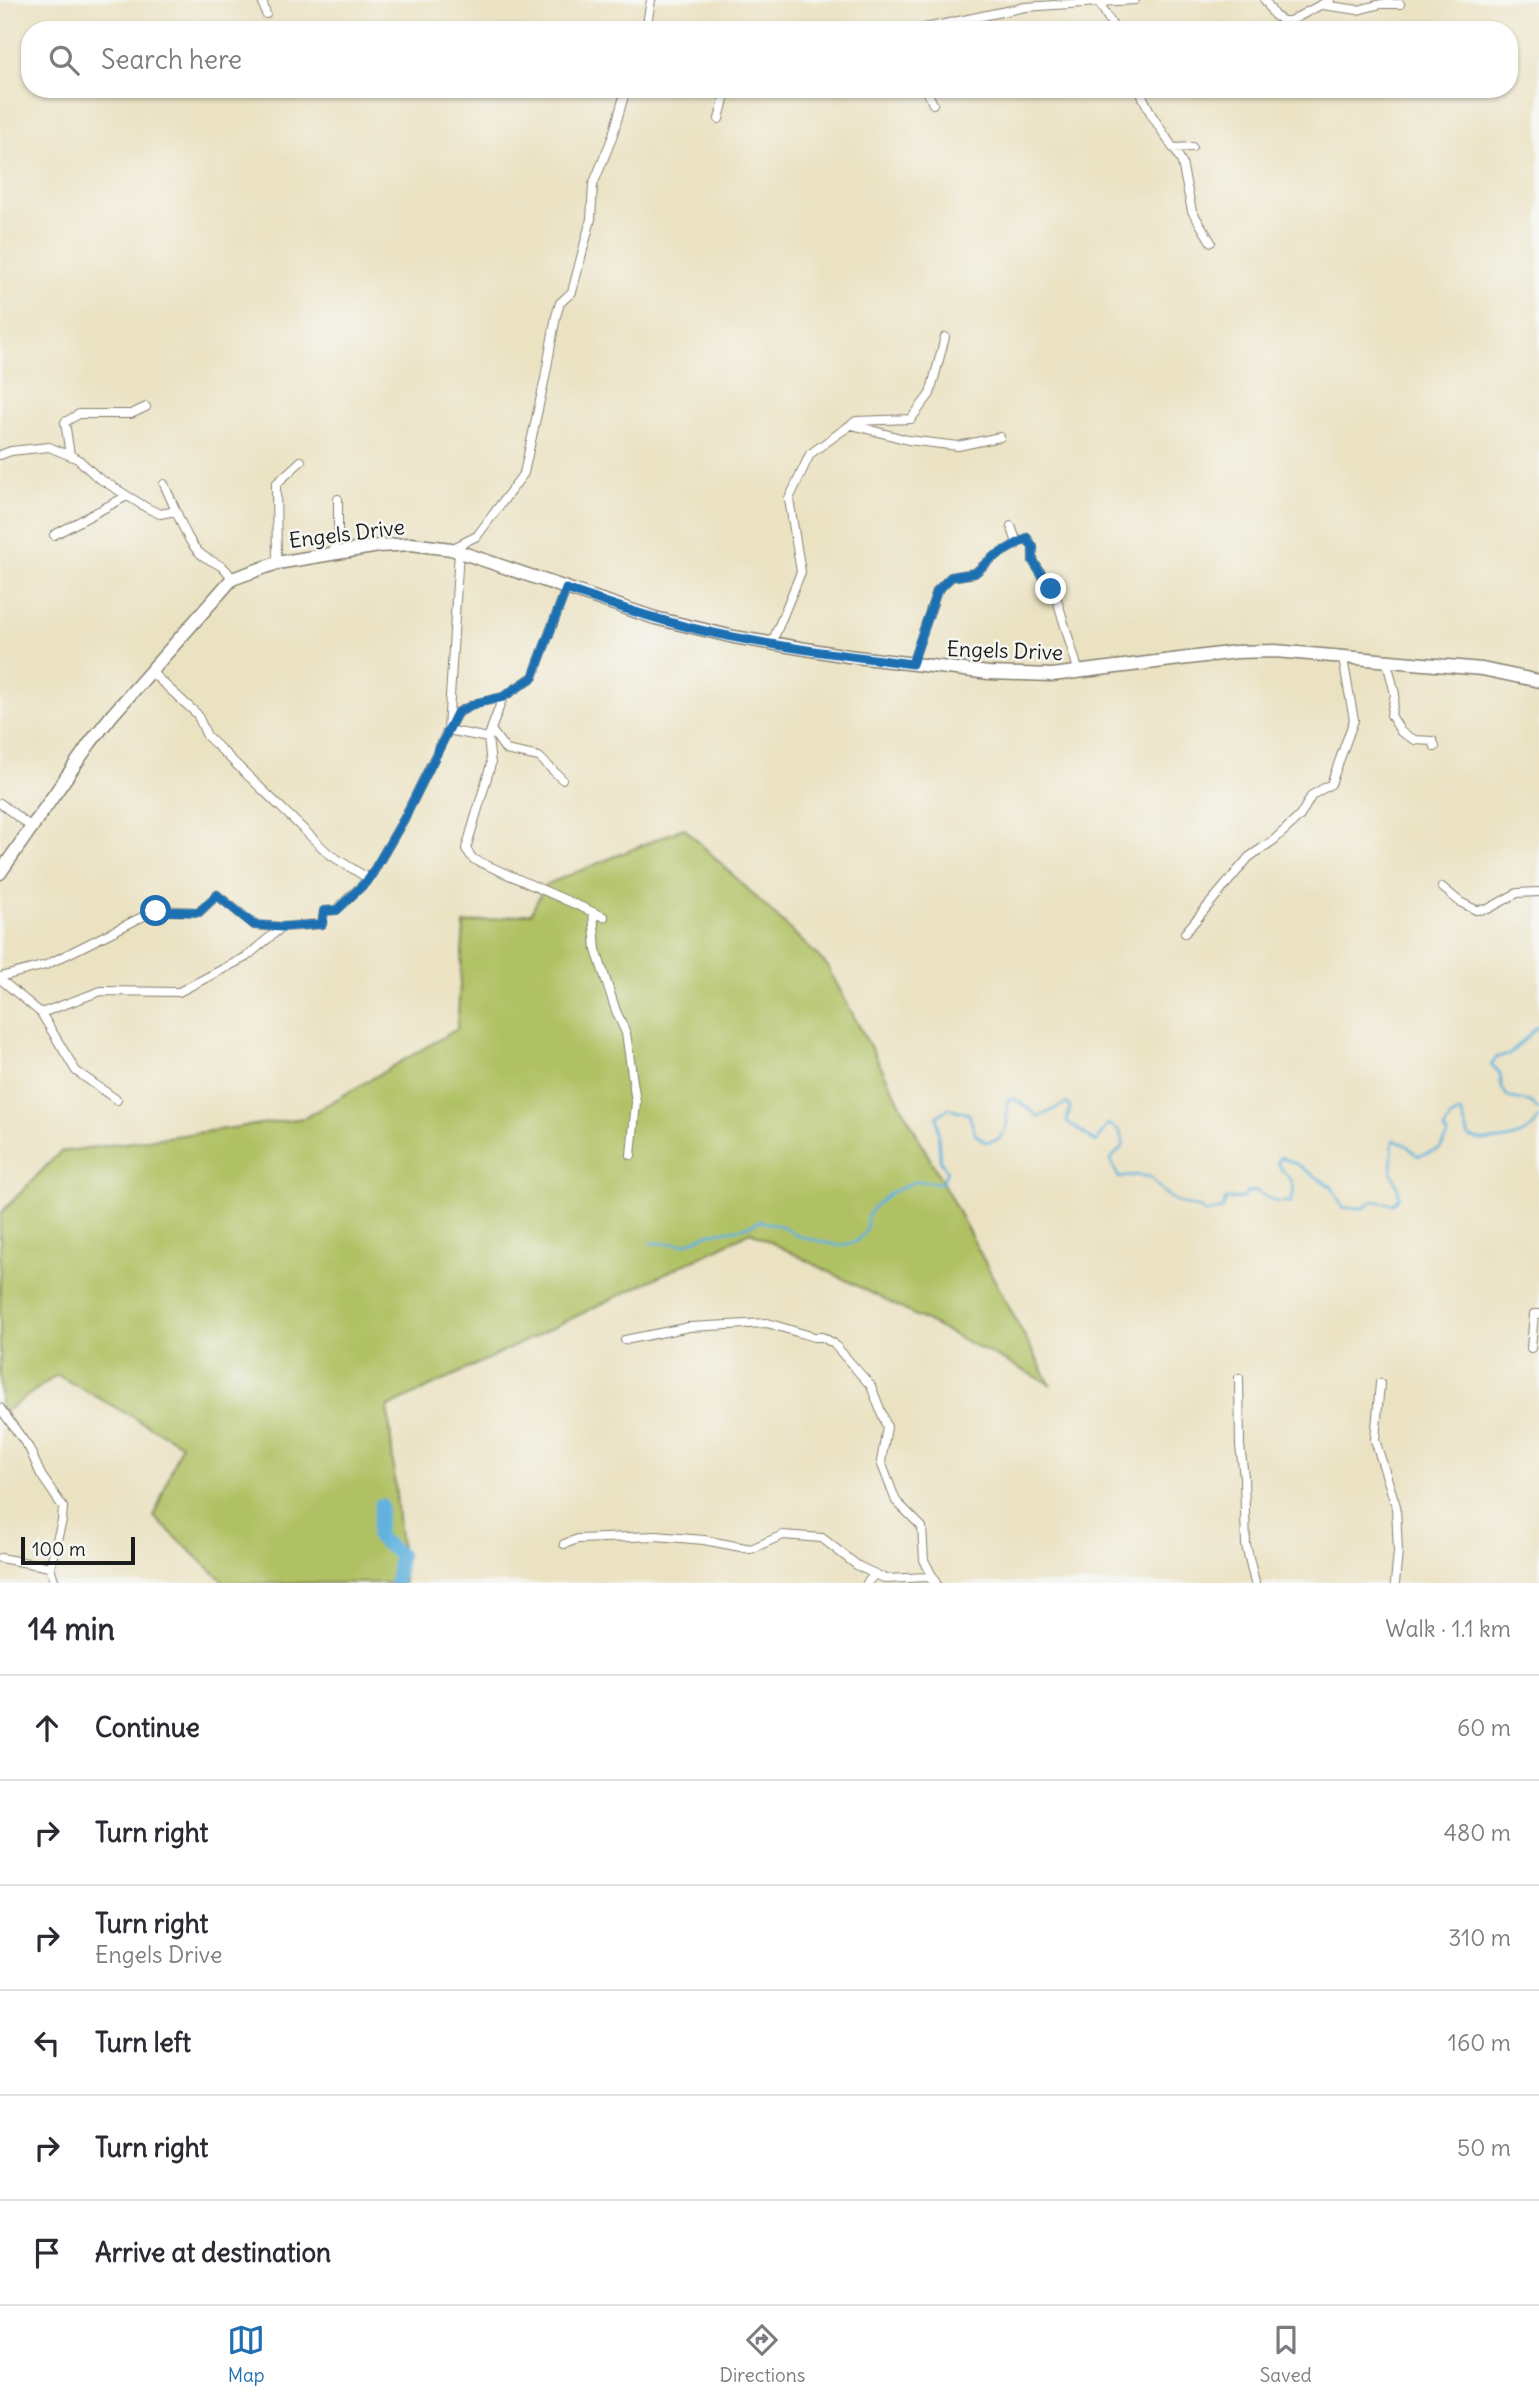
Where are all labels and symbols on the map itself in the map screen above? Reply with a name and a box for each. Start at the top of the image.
street label: Engels Drive [288,513,406,554]
route end [1035,573,1066,604]
street label: Engels Drive [946,635,1064,666]
route start [140,895,171,926]
scale bar [21,1534,135,1566]

